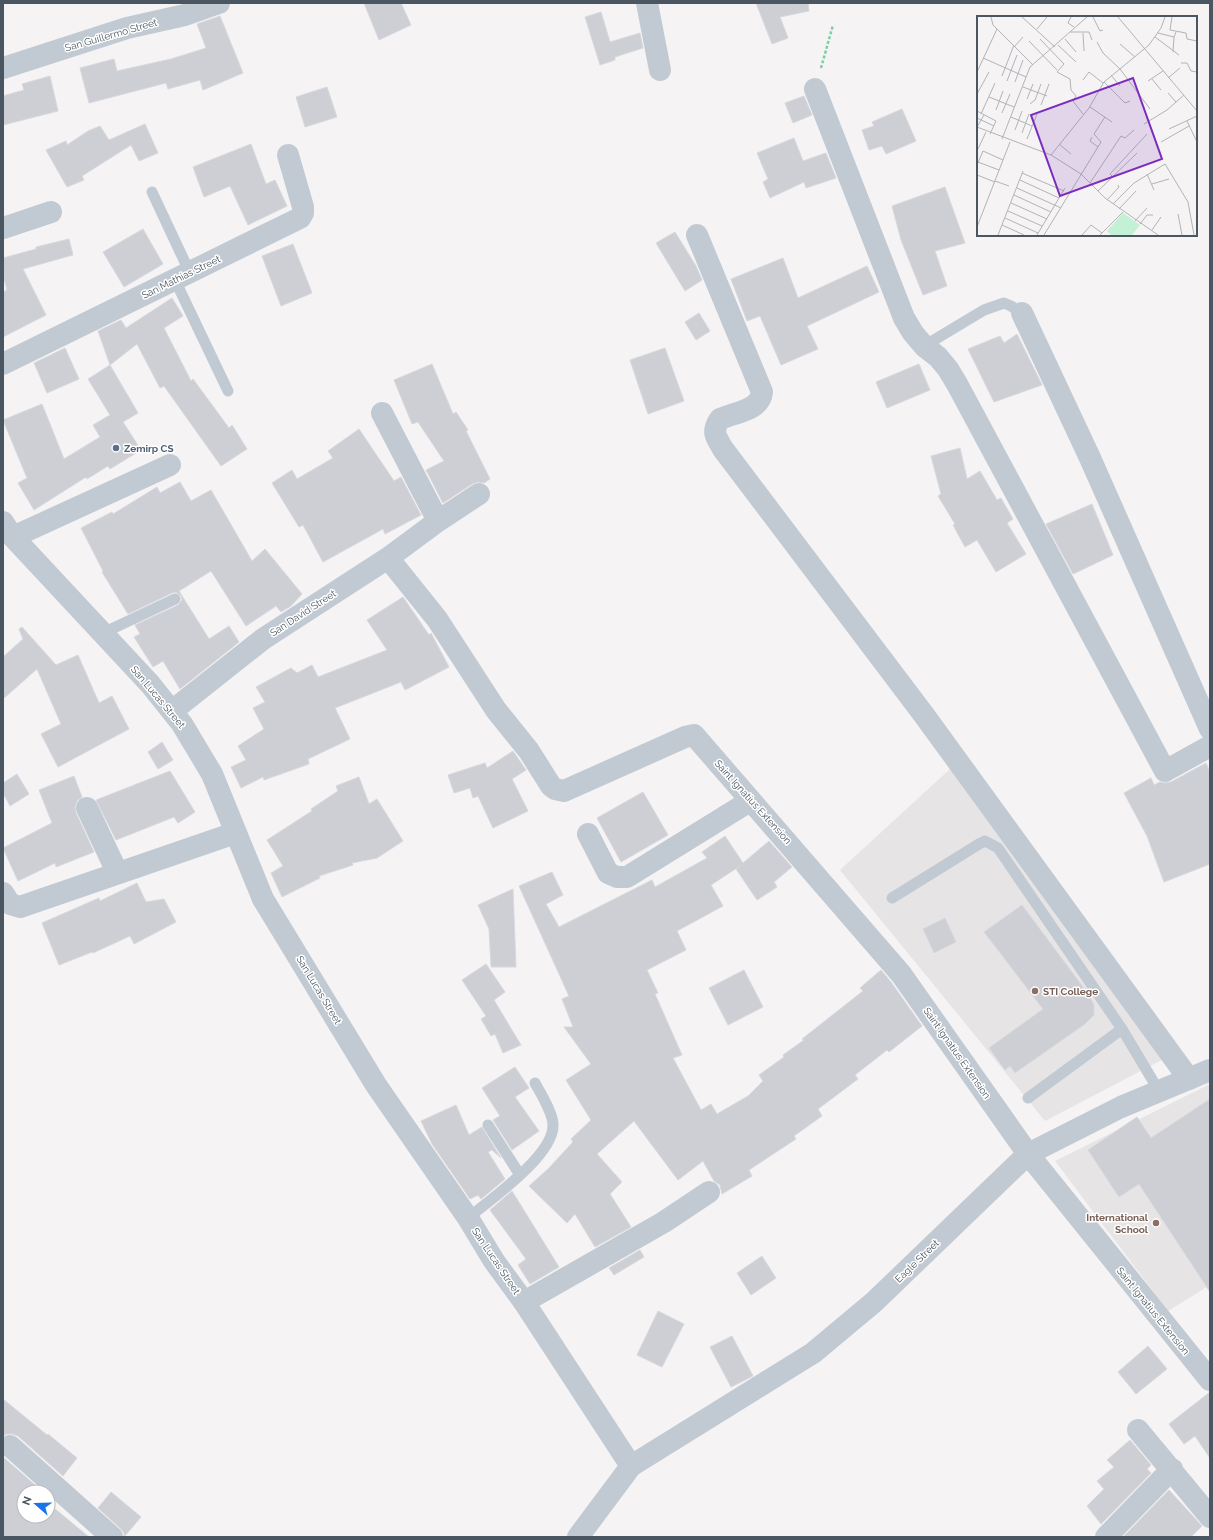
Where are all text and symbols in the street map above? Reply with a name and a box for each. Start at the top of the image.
street label: San Guillermo Street [64,16,159,53]
inset map [977,16,1197,236]
street label: San Mathias Street [140,253,223,301]
marker: Zemirp CS [111,443,121,453]
place label: Zemirp CS [124,443,174,454]
street label: San David Street [268,587,339,638]
street label: San Lucas Street [129,664,188,731]
street label: Saint Ignatius Extension [712,758,794,846]
street label: San Lucas Street [294,954,344,1027]
marker: STI College [1030,986,1040,996]
place label: STI College [1043,986,1098,997]
street label: Saint Ignatius Extension [921,1005,993,1101]
place label: International School [1086,1212,1149,1235]
marker: International School [1151,1218,1161,1228]
street label: San Lucas Street [470,1226,523,1297]
street label: Eagle Street [893,1237,942,1285]
street label: Saint Ignatius Extension [1114,1265,1192,1357]
north arrow [16,1484,56,1524]
text: N [20,1495,35,1507]

